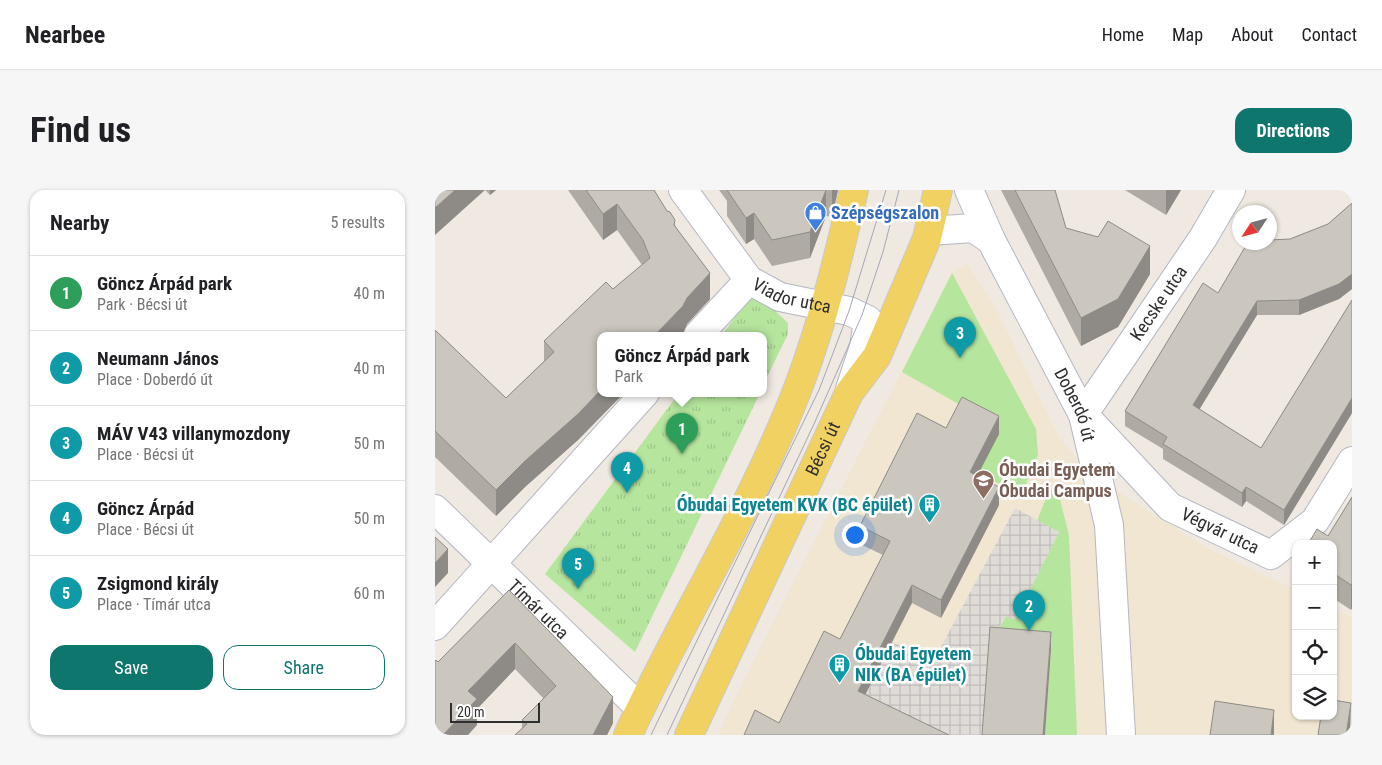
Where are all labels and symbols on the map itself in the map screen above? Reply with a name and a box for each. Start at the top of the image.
shop icon: Szépségszalon [803,201,827,232]
place label: Szépségszalon [831,202,939,223]
north arrow [1232,205,1277,250]
street label: Kecske utca [1125,261,1191,344]
street label: Viador utca [749,273,833,317]
pin: 3 [944,317,976,358]
street label: Doberdó út [1050,364,1100,443]
pin: 1 [666,413,698,454]
street label: Bécsi út [801,418,844,479]
pin: 4 [611,452,643,493]
place label: Óbudai Egyetem Óbudai Campus [999,459,1115,501]
school or university icon: Óbudai Egyetem Óbudai Campus [971,468,995,499]
building icon: Óbudai Egyetem KVK (BC épület) [917,493,941,524]
place label: Óbudai Egyetem KVK (BC épület) [677,494,913,516]
street label: Végvár utca [1178,503,1263,558]
your location [842,522,868,548]
pin: 5 [562,548,594,589]
street label: Tímár utca [504,575,573,643]
pin: 2 [1013,590,1045,631]
place label: Óbudai Egyetem NIK (BA épület) [855,643,971,686]
building icon: Óbudai Egyetem NIK (BA épület) [827,652,851,683]
scale bar [450,700,540,723]

